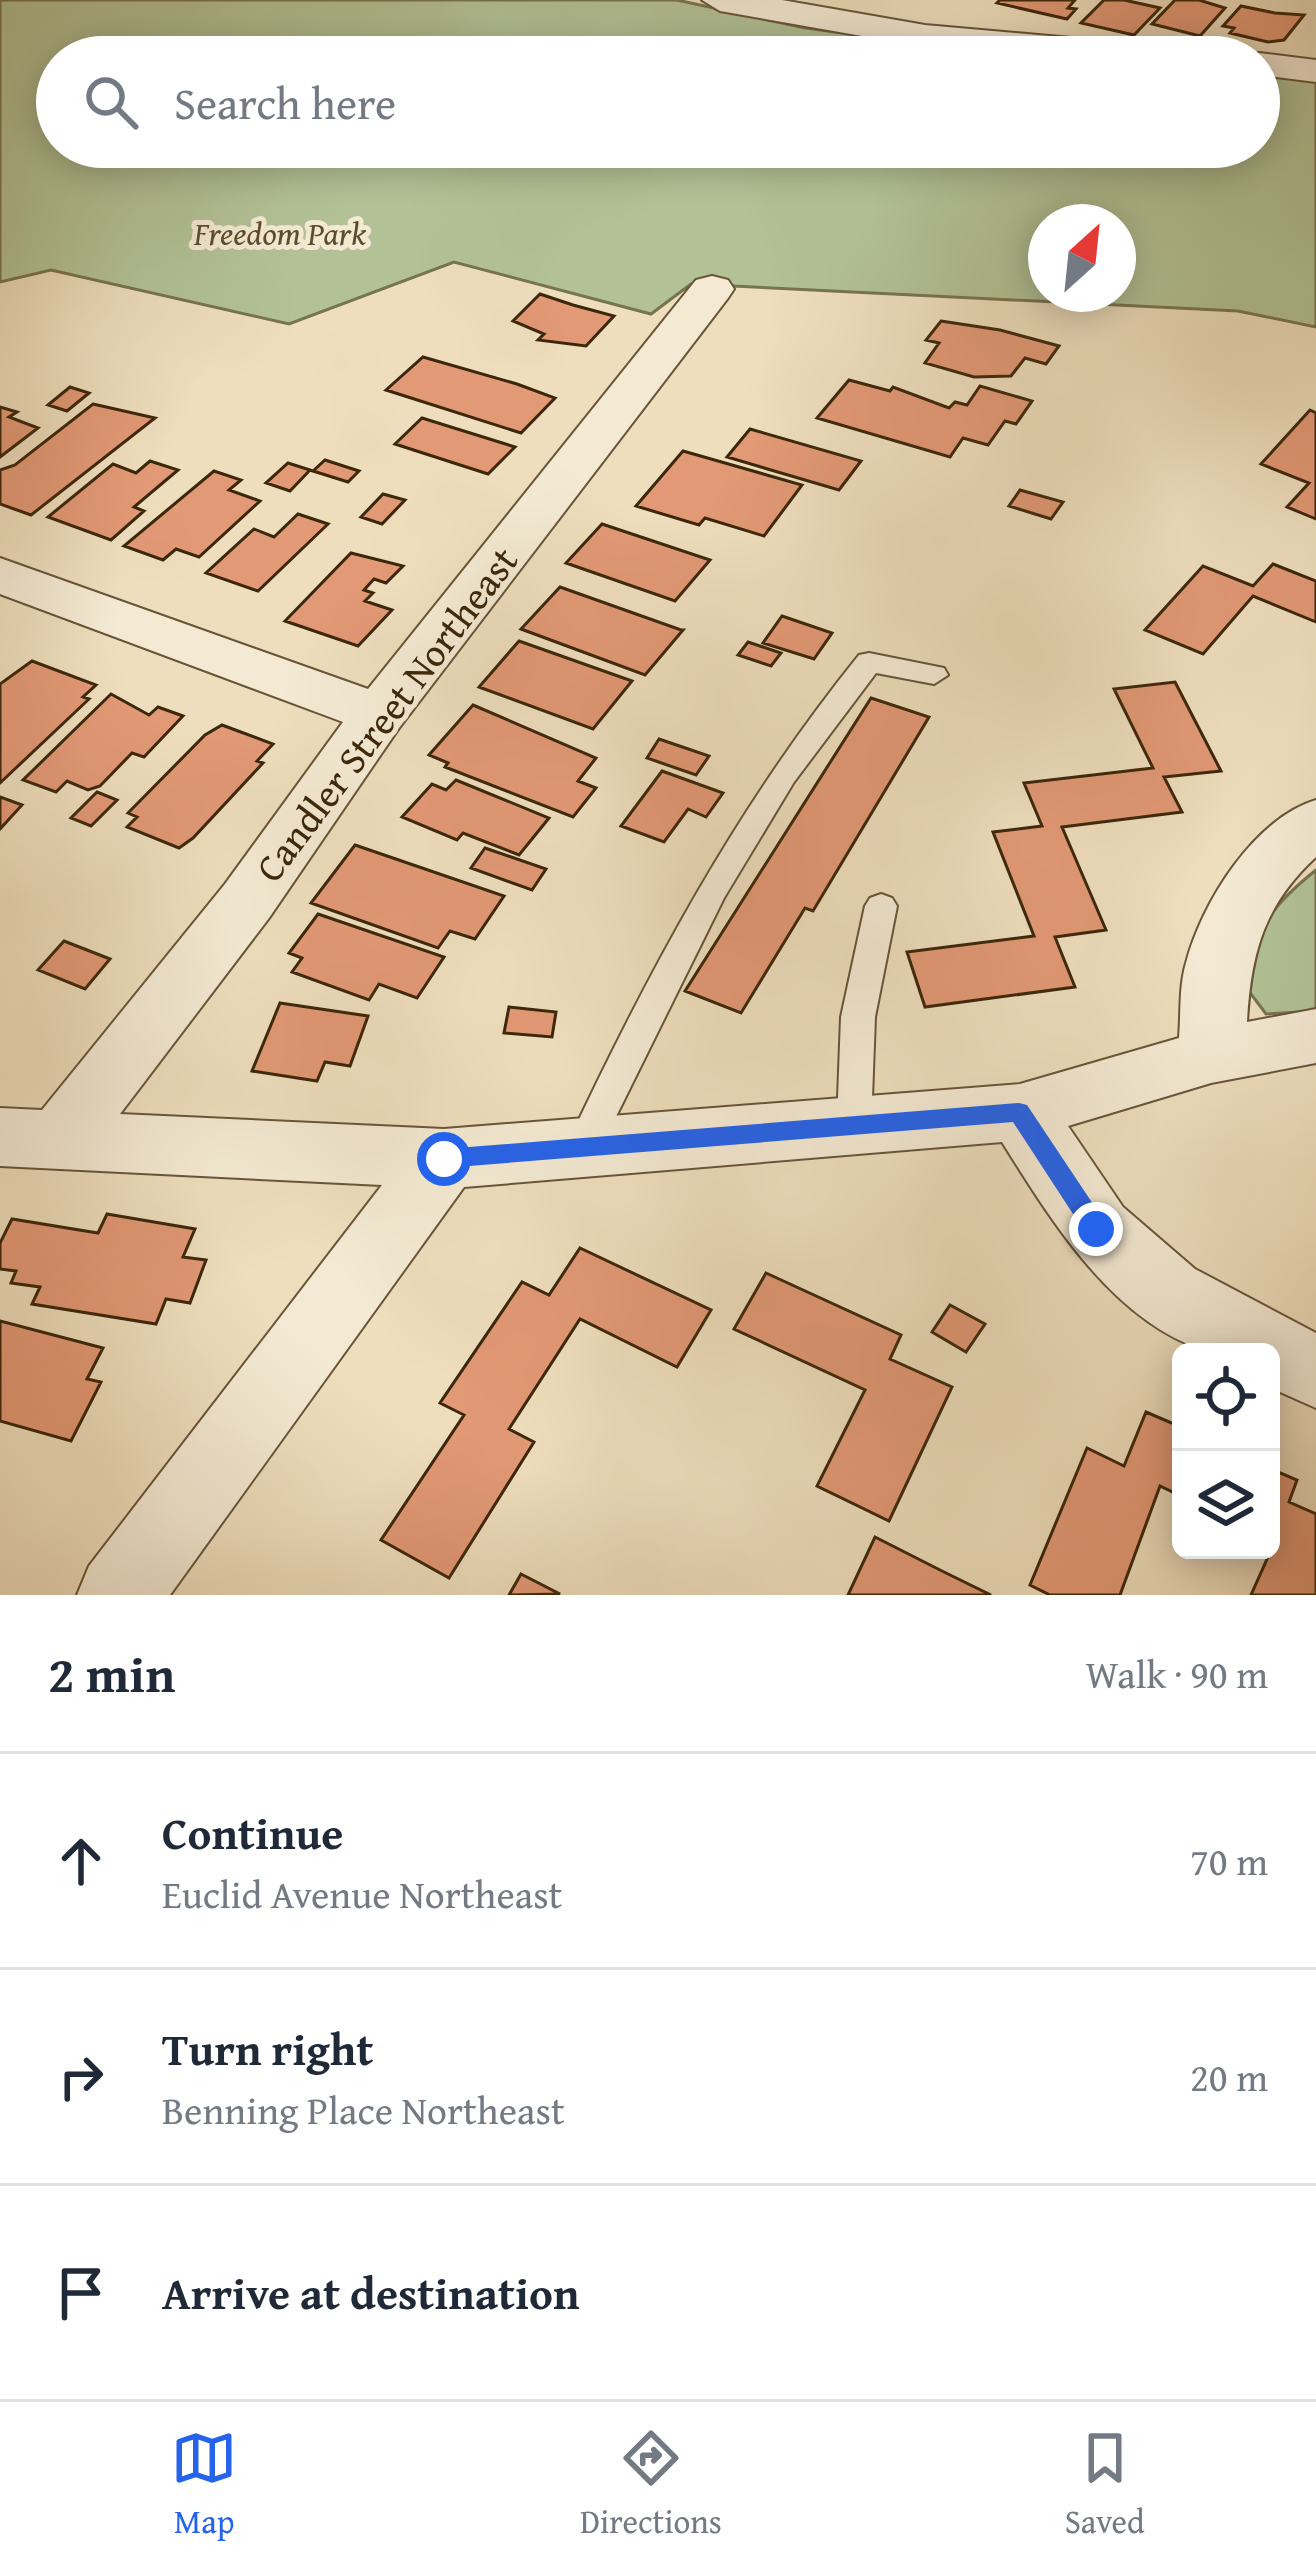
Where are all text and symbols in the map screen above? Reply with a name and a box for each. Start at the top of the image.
search box [36,36,1280,168]
icon: search [78,69,144,135]
text: Search here [174,70,396,135]
north arrow [1028,204,1136,312]
park label: Freedom Park [193,209,367,257]
street label: Candler Street Northeast [240,534,531,893]
route start [417,1132,471,1186]
route end [1069,1202,1123,1256]
map controls [1172,1343,1280,1559]
button: locate [1172,1343,1280,1451]
button: layers [1172,1451,1280,1559]
text: 2 min [48,1636,175,1711]
text: Walk · 90 m [1086,1645,1268,1702]
text: Continue [162,1800,343,1865]
icon: ahead [48,1828,114,1894]
text: 70 m [1190,1832,1268,1889]
text: Euclid Avenue Northeast [162,1865,562,1922]
text: Turn right [162,2016,374,2081]
icon: right [48,2044,114,2110]
text: 20 m [1190,2048,1268,2105]
text: Benning Place Northeast [162,2081,565,2138]
icon: arrive [48,2260,114,2326]
text: Arrive at destination [162,2260,580,2325]
tab: Map [171,2425,237,2545]
tab: Directions [580,2425,722,2545]
tab: Saved [1065,2425,1145,2545]

